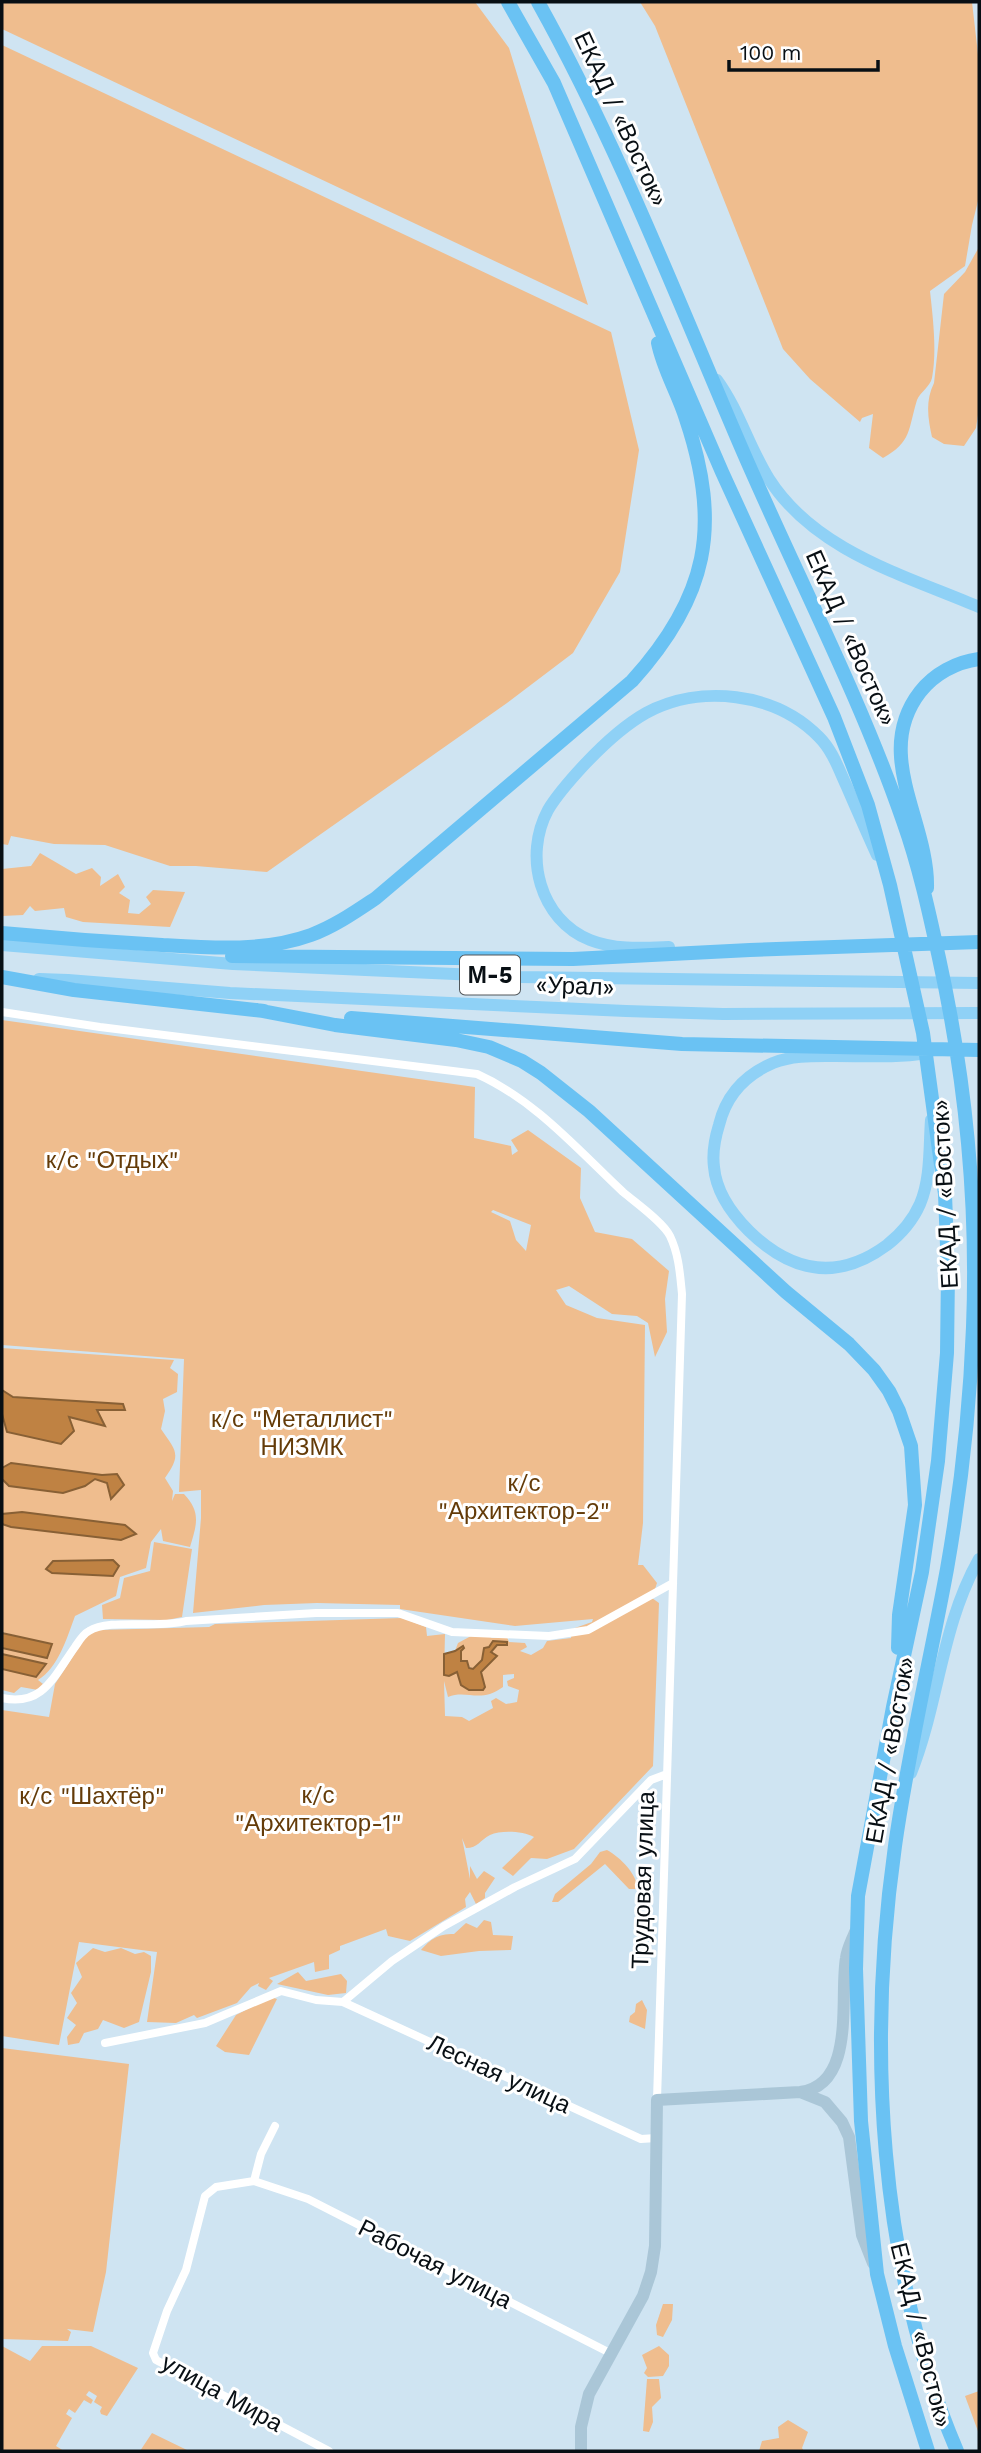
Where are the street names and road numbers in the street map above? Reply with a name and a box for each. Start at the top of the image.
street label: ЕКАД / «Восток» [568,27,674,211]
street label: ЕКАД / «Восток» [800,546,902,730]
road number: М-5 [460,956,520,994]
street label: «Урал» [535,971,615,1001]
street label: ЕКАД / «Восток» [926,1099,964,1289]
street label: ЕКАД / «Восток» [860,1654,920,1846]
street label: Трудовая улица [626,1790,660,1969]
street label: Лесная улица [423,2029,576,2120]
street label: Рабочая улица [354,2213,517,2315]
street label: ЕКАД / «Восток» [884,2240,958,2430]
street label: улица Мира [156,2348,288,2438]

